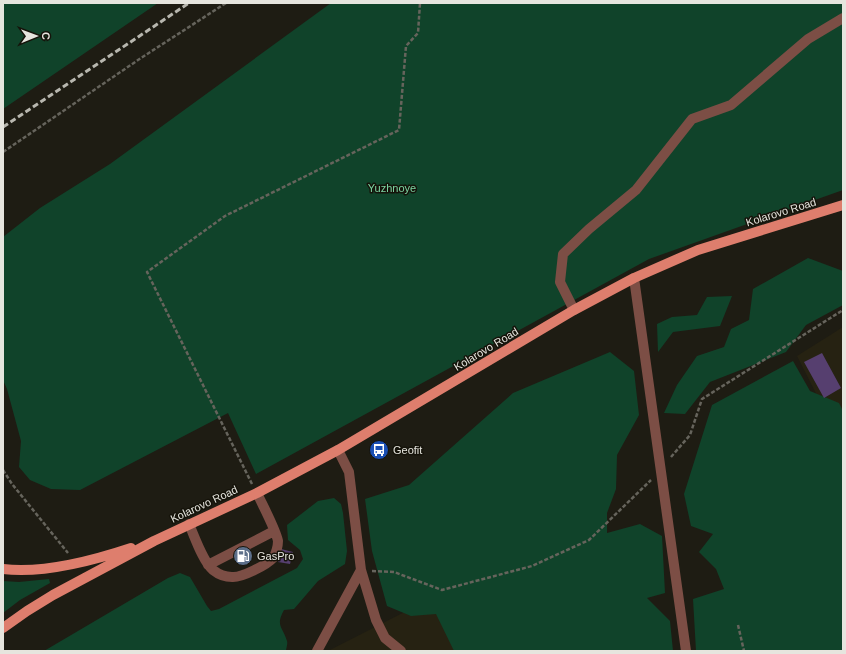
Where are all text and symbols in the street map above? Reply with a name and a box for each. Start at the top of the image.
north arrow [16,16,56,56]
text: С [40,32,52,40]
park label: Yuzhnoye [368,182,416,194]
street label: Kolarovo Road [744,196,818,228]
street label: Kolarovo Road [452,325,520,373]
bus stop icon: Geofit [368,439,390,461]
place label: Geofit [393,444,422,456]
street label: Kolarovo Road [168,483,240,525]
fuel station icon: GasPro [232,545,254,567]
place label: GasPro [257,550,294,562]

